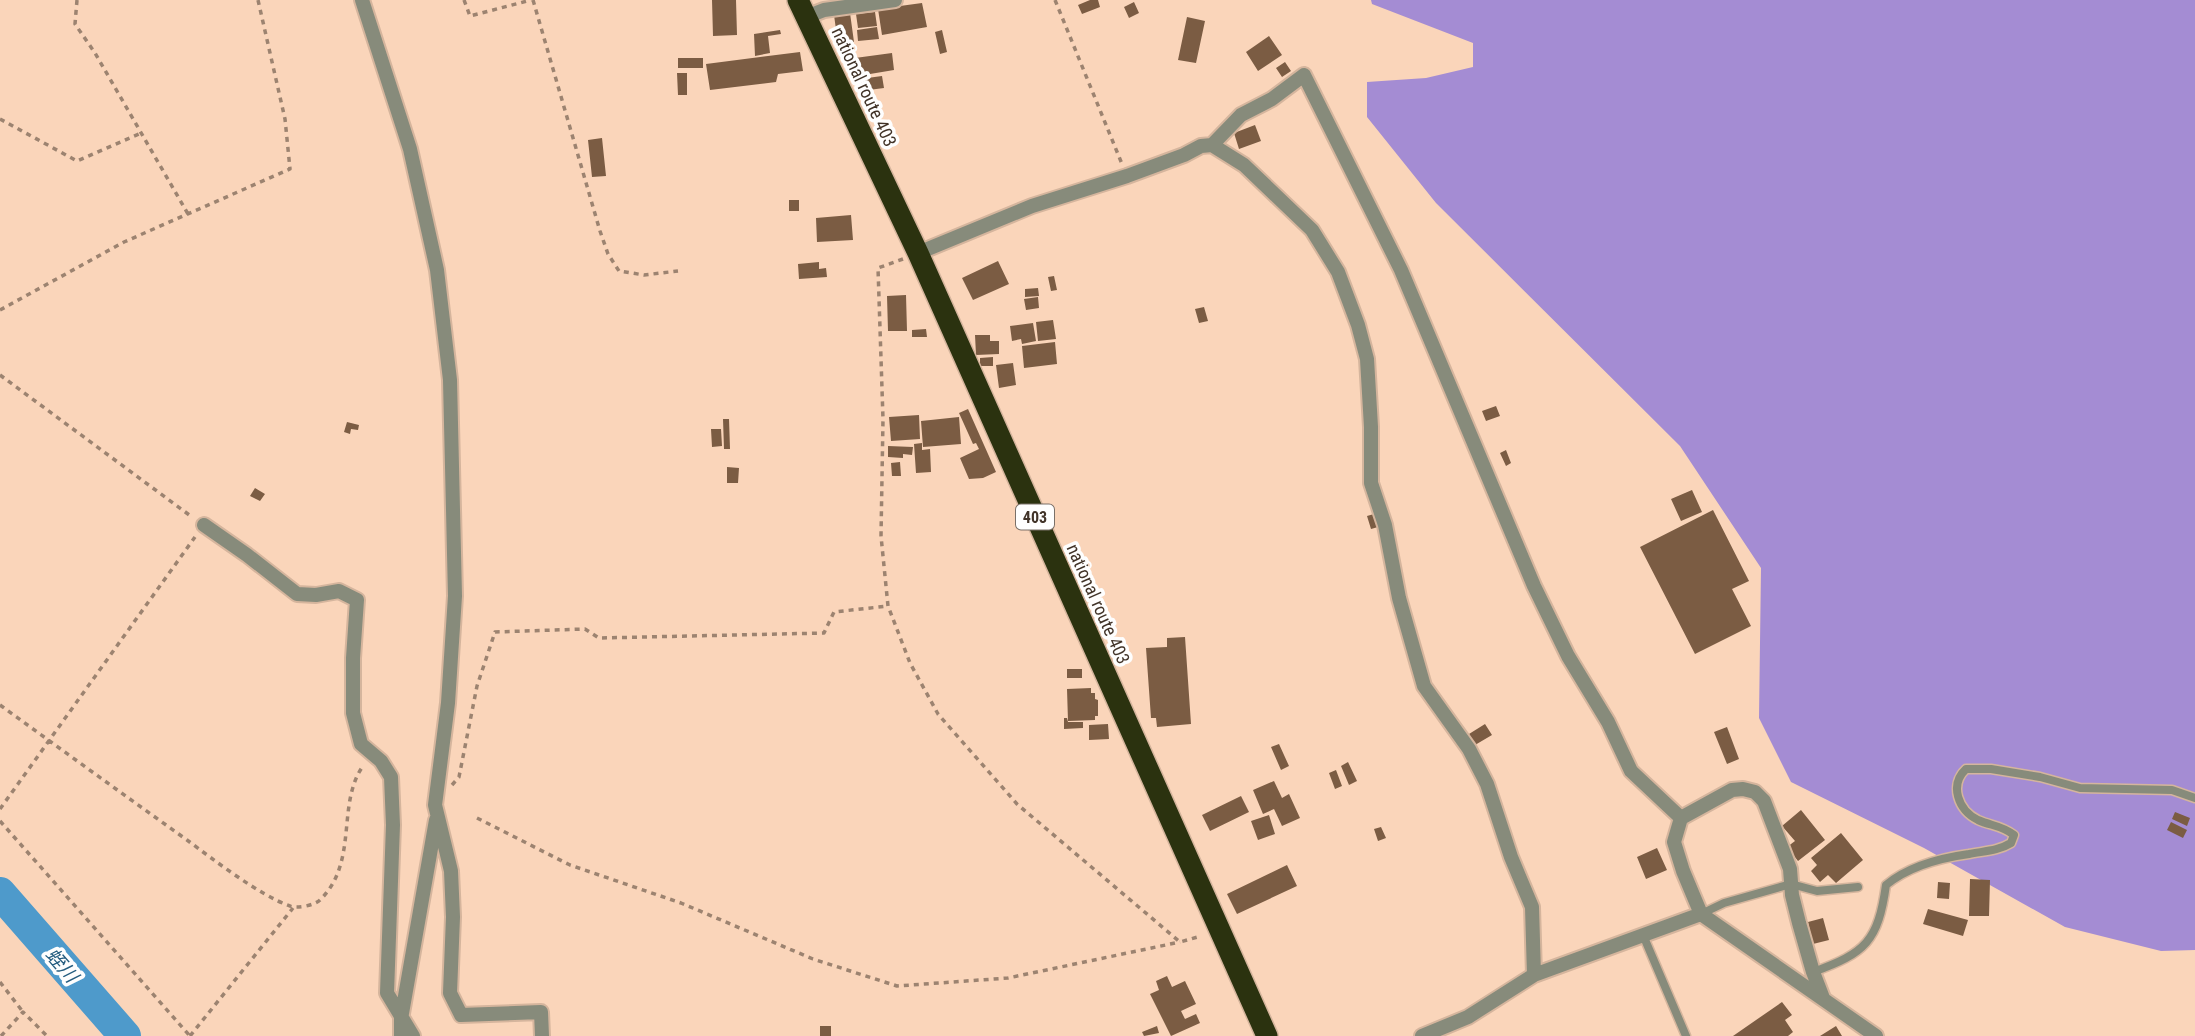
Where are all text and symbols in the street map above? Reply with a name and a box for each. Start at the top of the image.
street label: national route 403 [828,24,901,150]
road number: 403 [1016,504,1054,530]
street label: national route 403 [1063,541,1134,667]
water label: 蛭川 [40,943,84,989]

